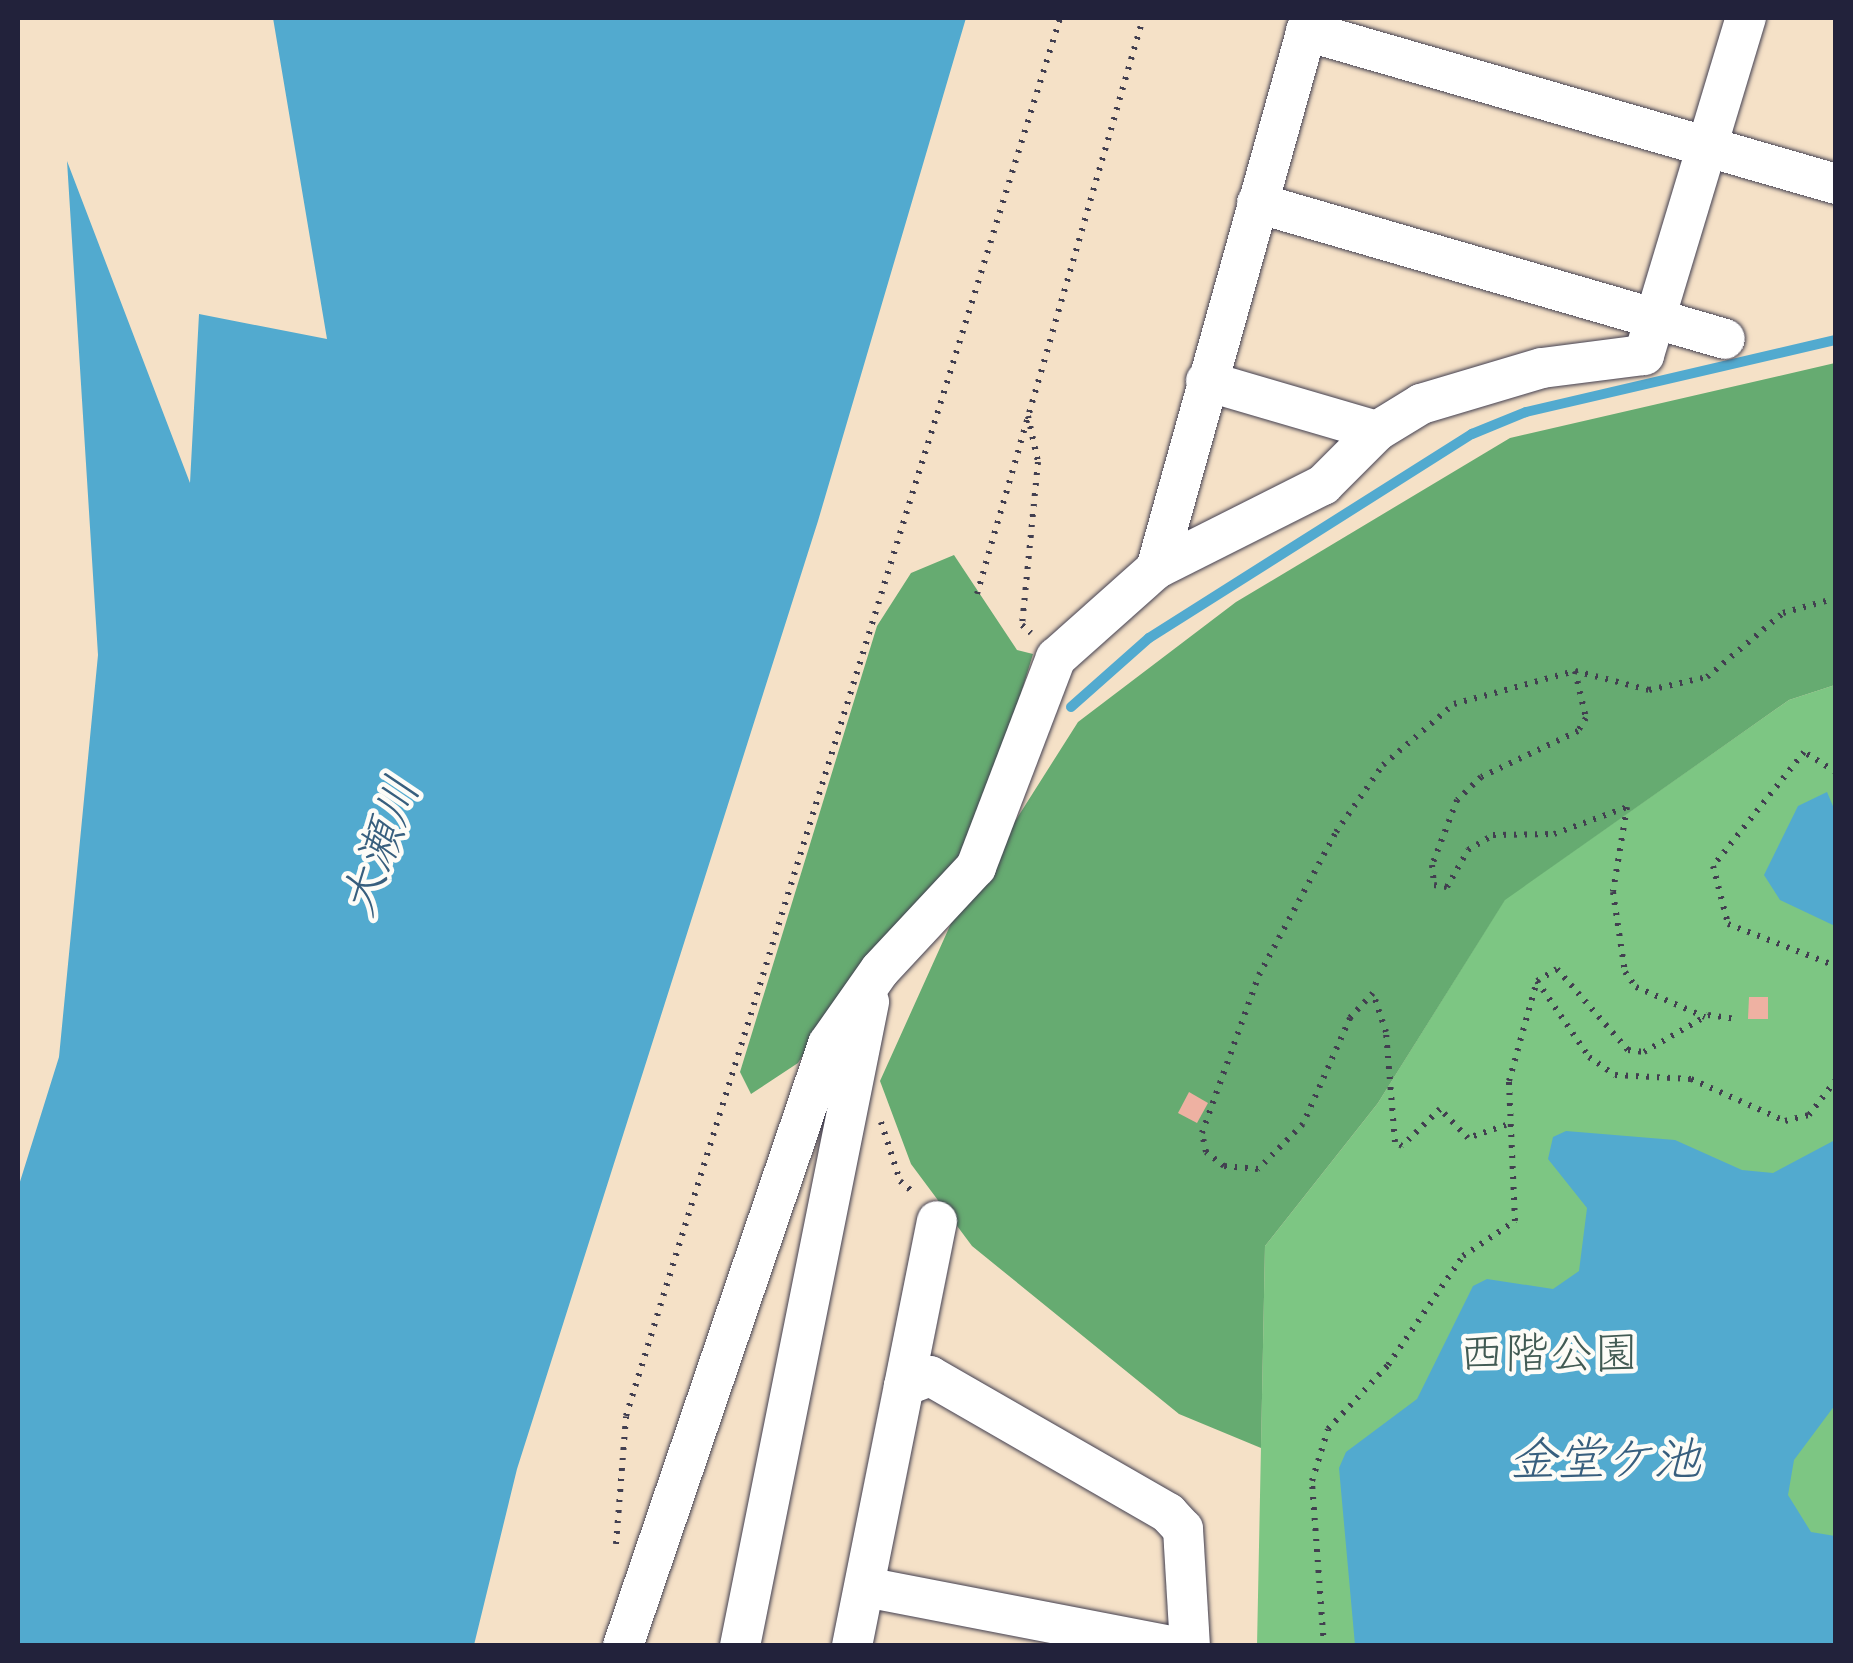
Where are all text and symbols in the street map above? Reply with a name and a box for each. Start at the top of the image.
water label: 大瀬川 [332,770,436,926]
park label: 西階公園 [1459,1331,1639,1385]
water label: 金堂ケ池 [1509,1435,1701,1493]

